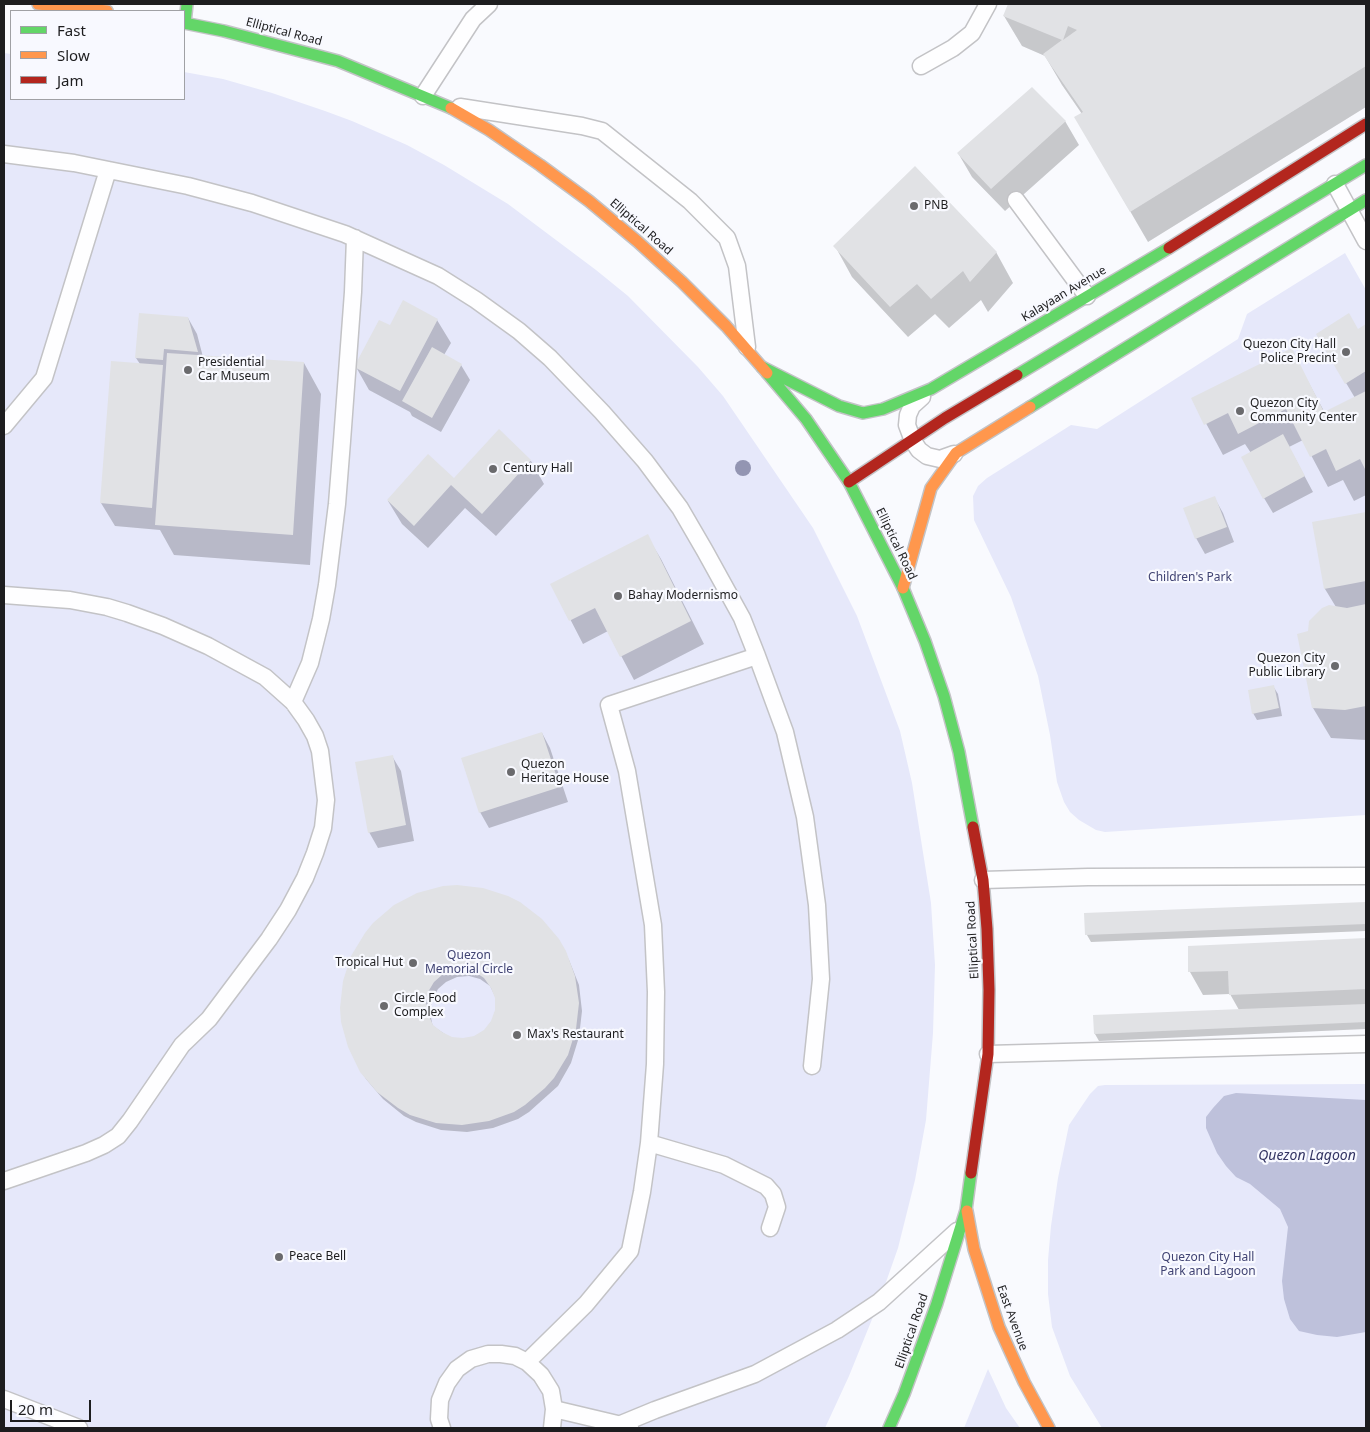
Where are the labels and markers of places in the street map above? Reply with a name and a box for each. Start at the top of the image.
place label: PNB [924,199,948,213]
marker: PNB [908,200,920,212]
place label: Quezon City Hall Police Precint [1243,338,1336,366]
marker: Quezon City Hall Police Precint [1340,346,1352,358]
place label: Presidential Car Museum [198,356,270,384]
marker: Presidential Car Museum [182,364,194,376]
place label: Quezon City Community Center [1250,397,1357,425]
marker: Quezon City Community Center [1234,405,1246,417]
place label: Century Hall [503,462,573,476]
marker: Century Hall [487,463,499,475]
place label: Bahay Modernismo [628,589,738,603]
marker: Bahay Modernismo [612,590,624,602]
place label: Quezon City Public Library [1249,652,1325,680]
marker: Quezon City Public Library [1329,660,1341,672]
place label: Quezon Heritage House [521,758,609,786]
marker: Quezon Heritage House [505,766,517,778]
place label: Tropical Hut [335,956,403,970]
marker: Tropical Hut [407,957,419,969]
place label: Circle Food Complex [394,992,456,1020]
marker: Circle Food Complex [378,1000,390,1012]
place label: Max's Restaurant [527,1028,624,1042]
marker: Max's Restaurant [511,1029,523,1041]
place label: Peace Bell [289,1250,346,1264]
marker: Peace Bell [273,1251,285,1263]

